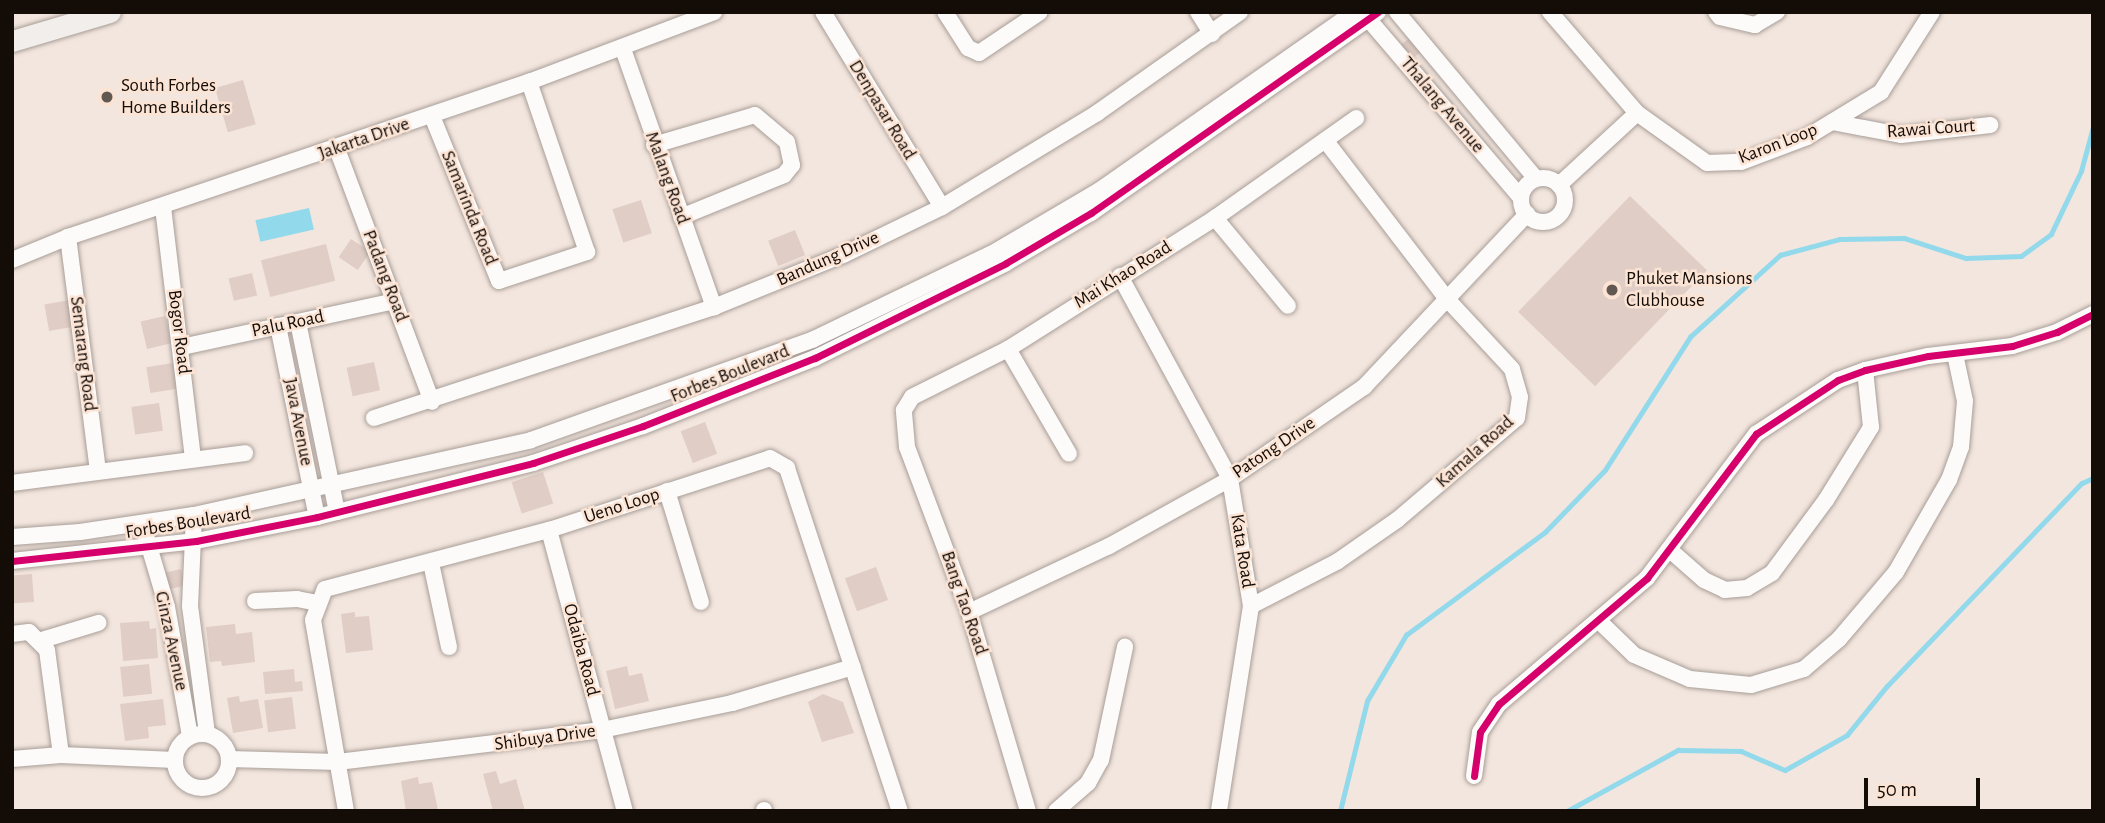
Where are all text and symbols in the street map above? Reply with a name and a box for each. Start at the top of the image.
street label: Thalang Avenue [1395,52,1489,158]
street label: Denpasar Road [843,56,921,164]
place label: South Forbes Home Builders [121,75,231,119]
marker: South Forbes Home Builders [99,89,115,105]
street label: Jakarta Drive [315,113,413,165]
street label: Rawai Court [1886,115,1976,143]
street label: Karon Loop [1735,118,1821,170]
street label: Malang Road [640,129,694,227]
street label: Samarinda Road [436,148,502,268]
street label: Bandung Drive [773,226,883,292]
street label: Padang Road [357,227,413,325]
street label: Mai Khao Road [1070,236,1176,314]
place label: Phuket Mansions Clubhouse [1626,268,1753,312]
marker: Phuket Mansions Clubhouse [1604,282,1620,298]
street label: Bogor Road [163,289,195,375]
street label: Semarang Road [65,295,101,413]
street label: Palu Road [250,305,326,343]
street label: Forbes Boulevard [667,340,793,408]
street label: Java Avenue [278,376,318,468]
street label: Kamala Road [1431,411,1519,493]
street label: Patong Drive [1228,412,1320,484]
street label: Ueno Loop [581,483,663,529]
street label: Forbes Boulevard [124,502,252,544]
street label: Kata Road [1225,512,1259,590]
street label: Bang Tao Road [936,548,992,658]
street label: Ginza Avenue [149,589,193,693]
street label: Odaiba Road [558,601,604,699]
street label: Shibuya Drive [493,720,597,756]
scale bar [1867,764,1982,808]
text: 50 m [1877,779,1917,800]

